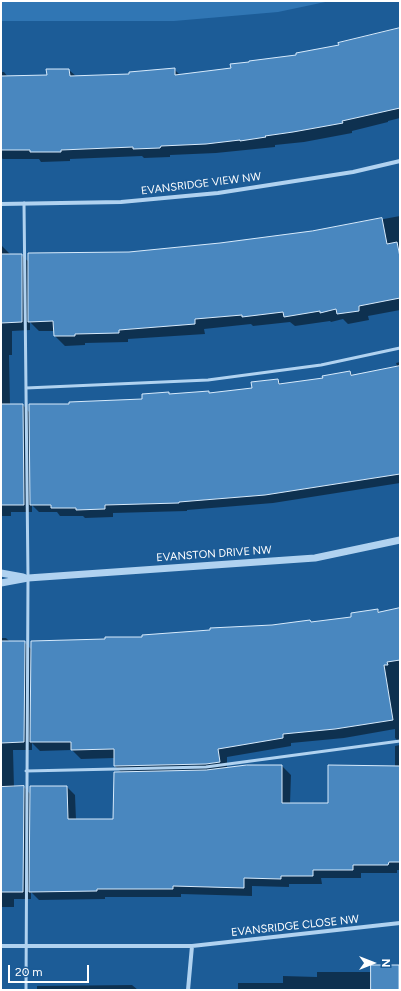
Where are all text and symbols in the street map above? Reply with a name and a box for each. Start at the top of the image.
street label: EVANSRIDGE VIEW NW [140,170,262,198]
street label: EVANSTON DRIVE NW [156,543,272,565]
street label: EVANSRIDGE CLOSE NW [230,913,360,939]
north arrow [353,943,393,983]
scale bar [10,957,91,983]
text: N [379,959,392,967]
text: 20 m [15,965,43,979]

